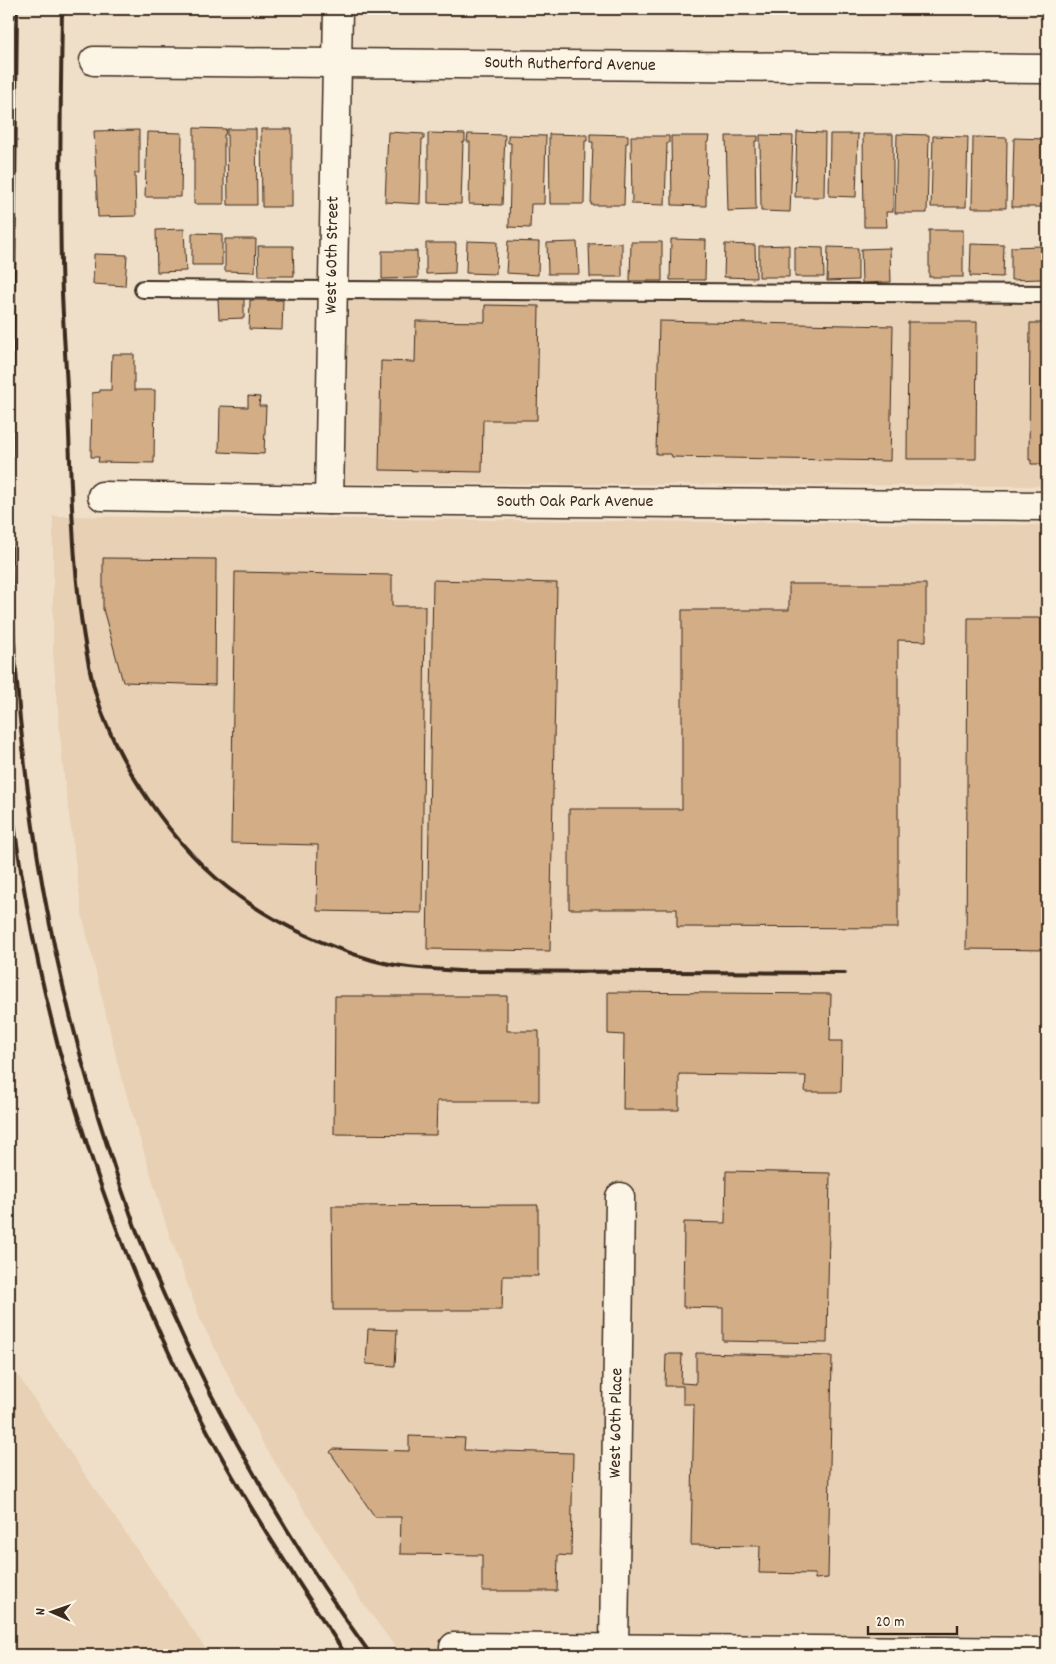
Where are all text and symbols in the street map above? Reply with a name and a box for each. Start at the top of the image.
street label: South Rutherford Avenue [484,51,656,79]
street label: West 60th Street [319,195,347,314]
street label: South Oak Park Avenue [496,490,654,515]
street label: West 60th Place [604,1368,630,1478]
north arrow [28,1586,78,1636]
scale bar [868,1604,957,1636]
text: N [31,1608,51,1615]
text: 20 m [876,1612,904,1634]

